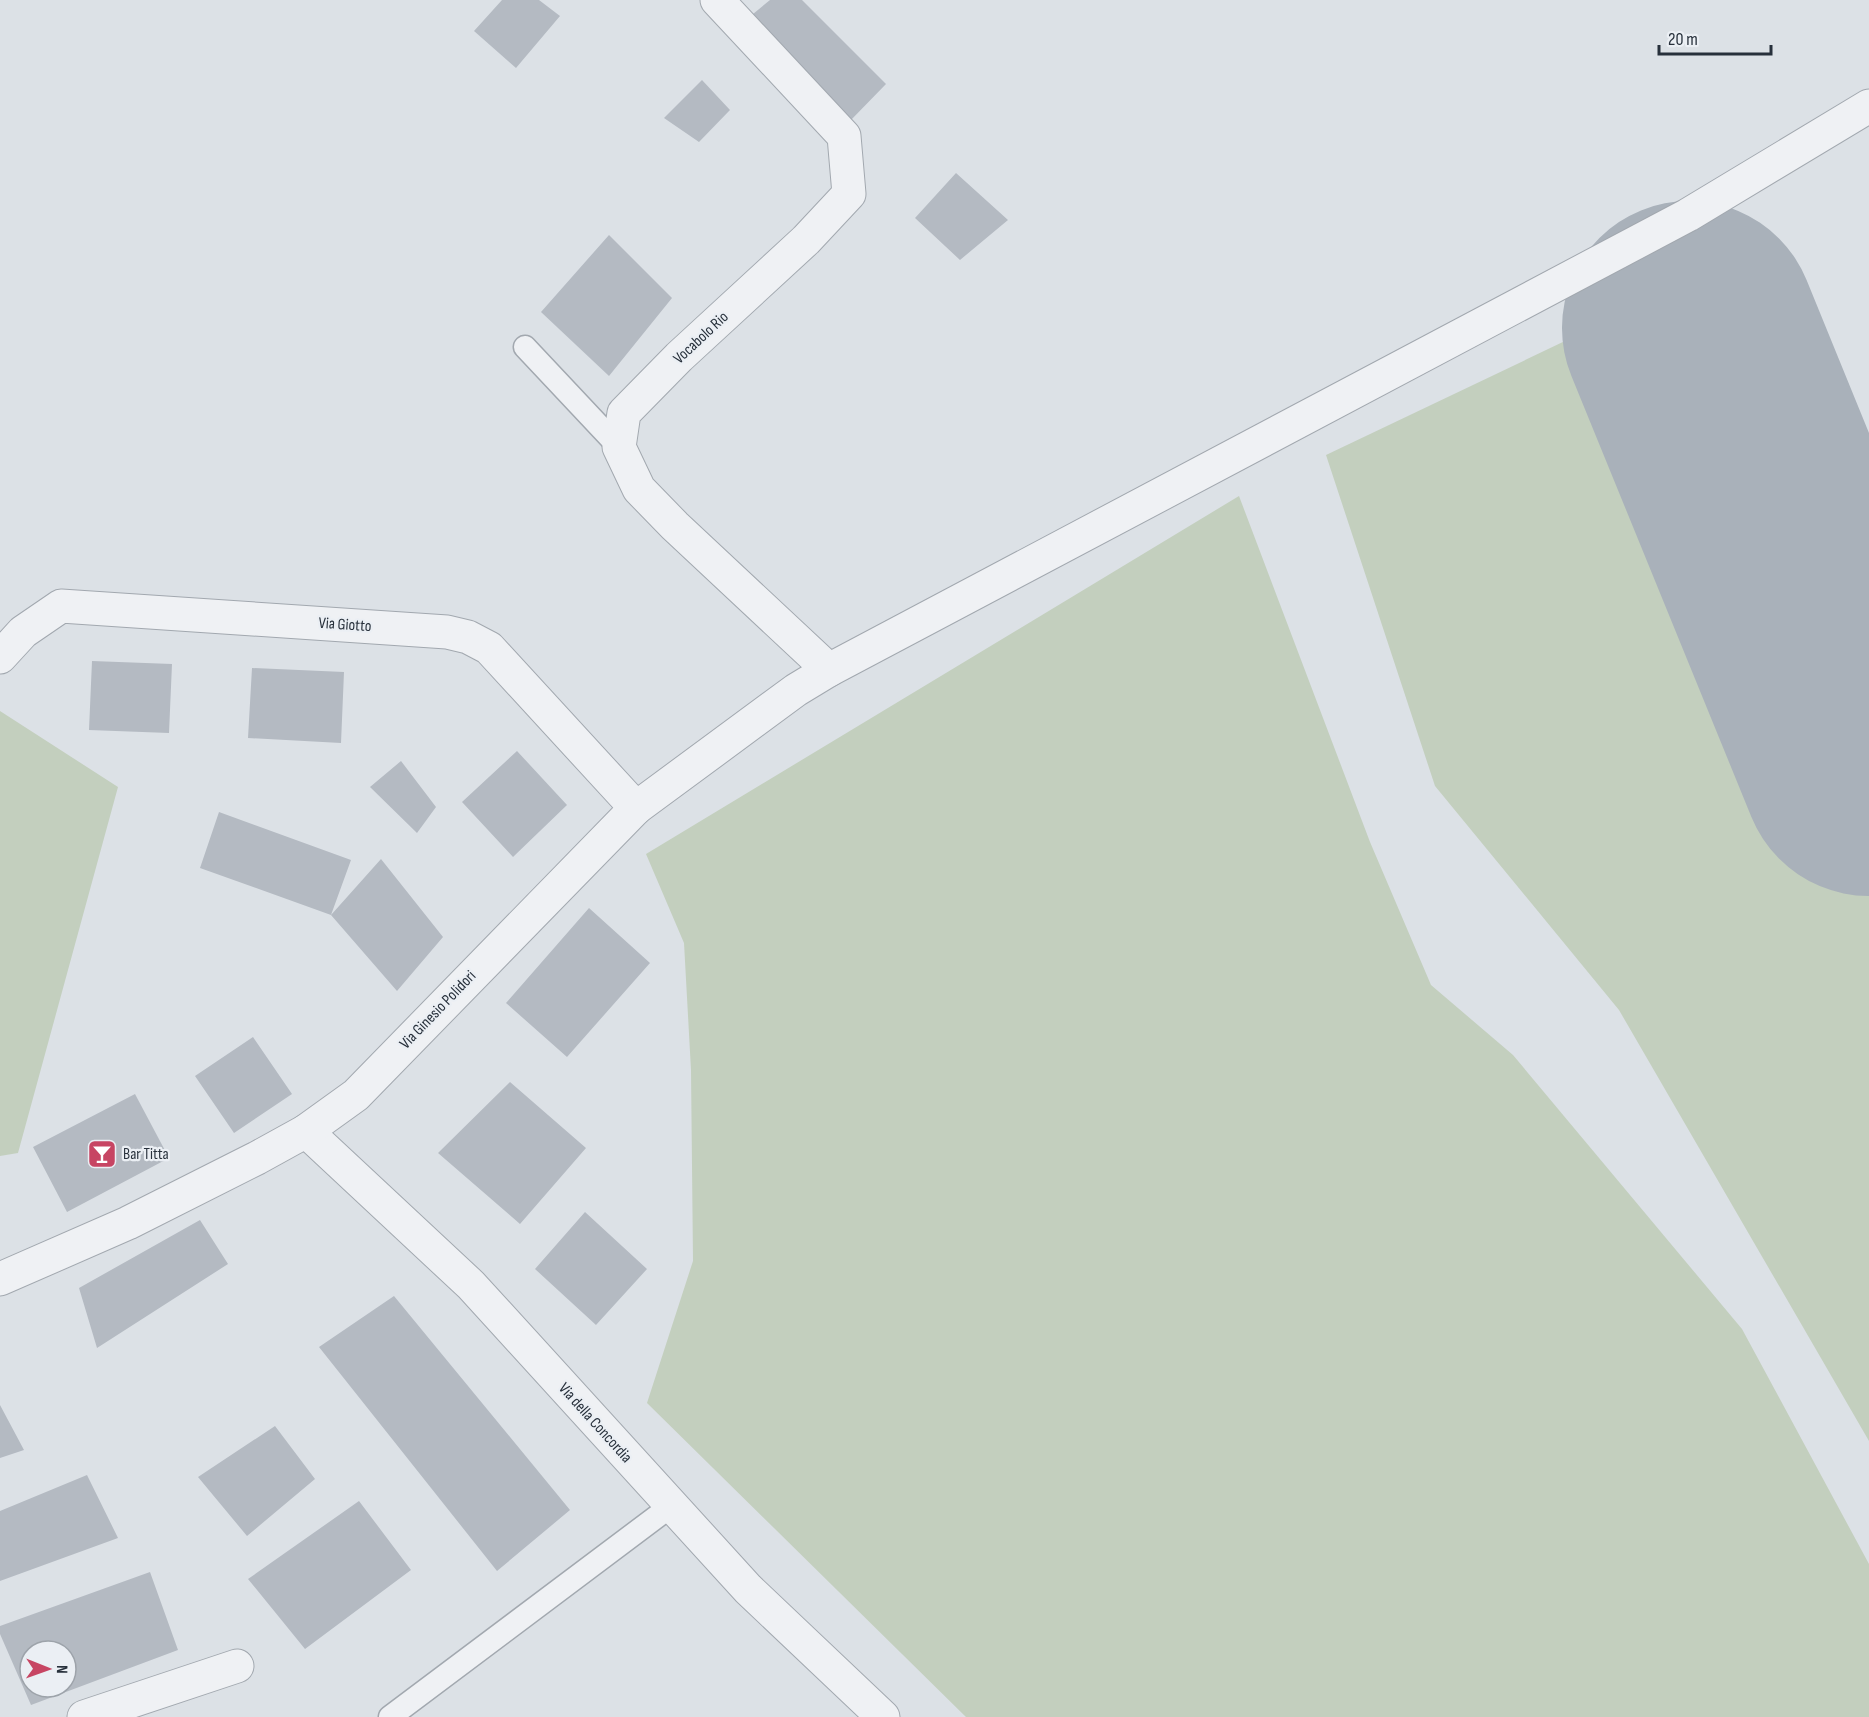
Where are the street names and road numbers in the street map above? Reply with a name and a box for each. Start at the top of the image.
street label: Vocabolo Rio [670,308,732,368]
street label: Via Giotto [318,614,372,636]
street label: Via Ginesio Polidori [396,967,480,1053]
street label: Via della Concordia [554,1379,636,1467]

